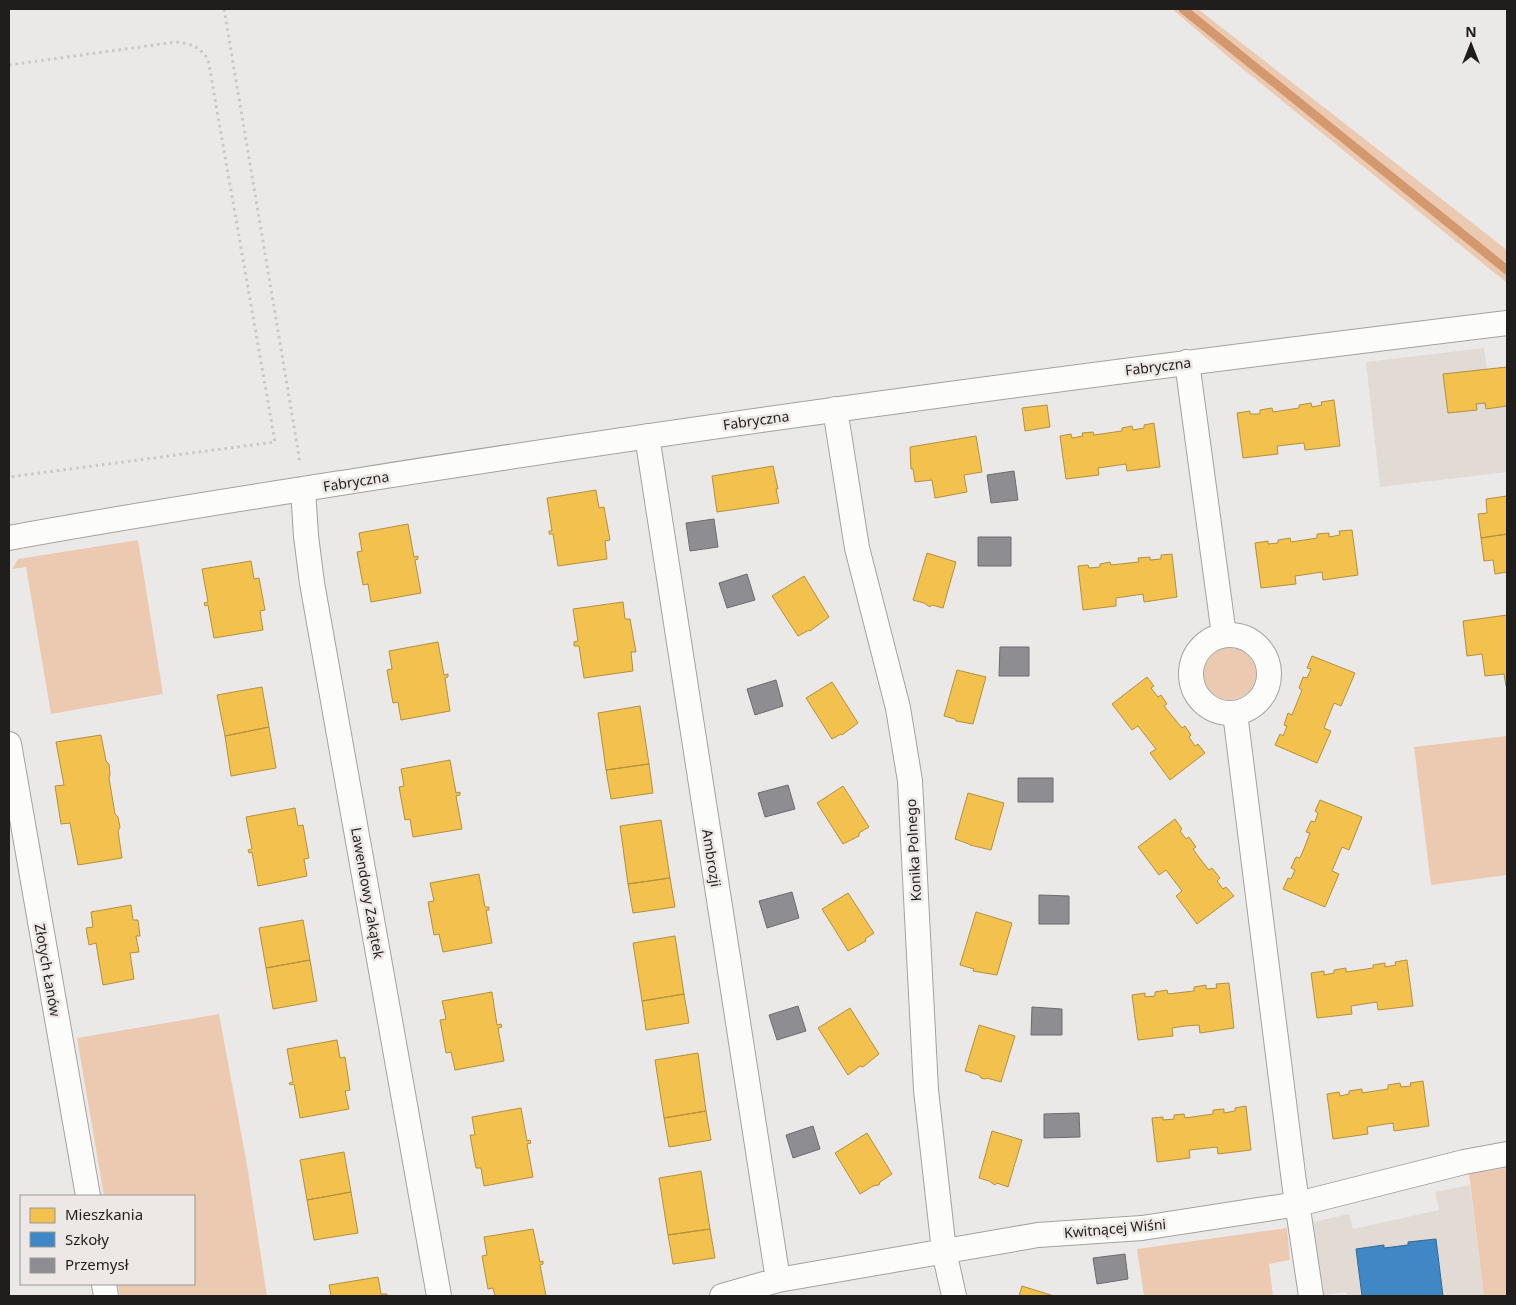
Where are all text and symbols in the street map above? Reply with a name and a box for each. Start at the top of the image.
north arrow [1446,20,1496,70]
text: N [1465,22,1477,41]
street label: Fabryczna [1124,353,1192,379]
street label: Fabryczna [722,406,790,434]
street label: Fabryczna [322,466,390,496]
street label: Konika Polnego [901,798,925,902]
street label: Lawendowy Zakątek [347,826,389,961]
street label: Ambrozji [698,828,726,888]
street label: Złotych Łanów [30,922,66,1018]
legend [20,1195,195,1285]
text: Mieszkania [65,1204,143,1224]
street label: Kwitnącej Wiśni [1063,1214,1167,1242]
text: Szkoły [65,1229,109,1249]
text: Przemysł [65,1254,129,1274]

